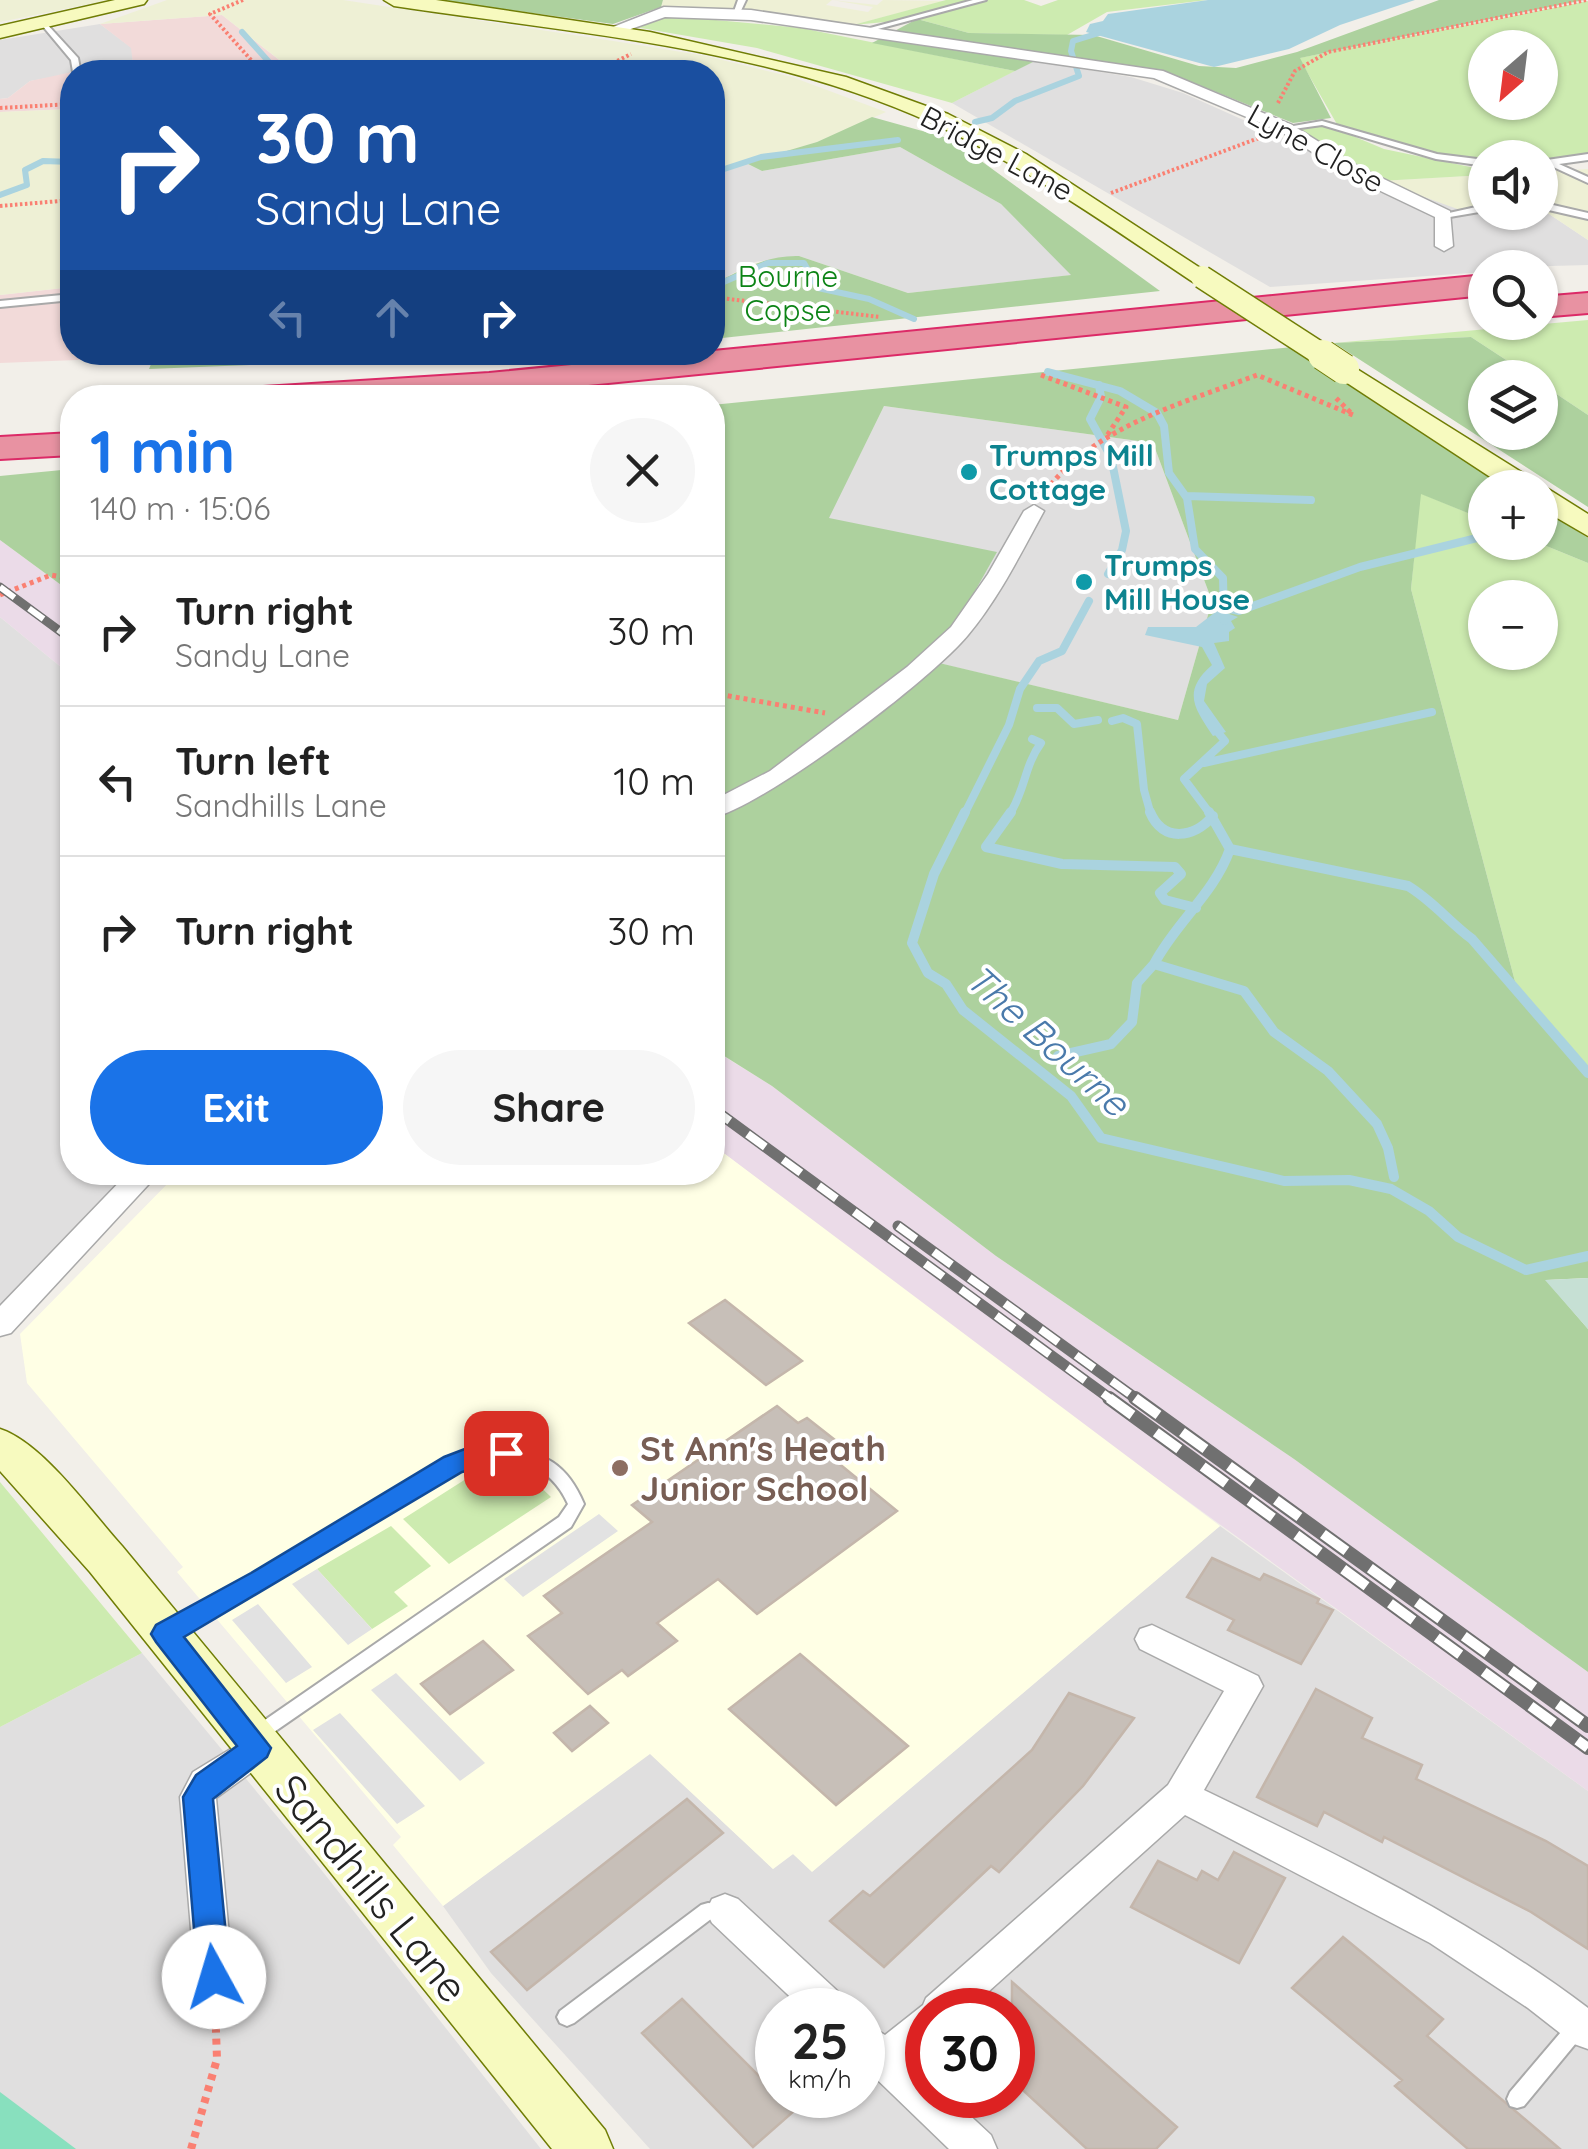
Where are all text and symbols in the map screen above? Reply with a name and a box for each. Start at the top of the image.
north arrow [1468,30,1558,120]
map controls [1468,30,1558,670]
text: 30 m [255,93,420,181]
street label: Lyne Close [1241,95,1391,201]
street label: Bridge Lane [914,97,1080,209]
icon: right [90,100,220,230]
button: sound [1468,140,1558,230]
text: Sandy Lane [255,180,501,236]
button: search [1468,250,1558,340]
park label: Bourne Copse [738,257,838,329]
icon: left [260,290,315,345]
icon: ahead [365,290,420,345]
icon: right [470,290,525,345]
button: layers [1468,360,1558,450]
text: 1 min [90,413,235,488]
button: close [590,418,695,523]
place label: Trumps Mill Cottage [989,436,1154,508]
marker: Trumps Mill Cottage [958,461,980,483]
button: + [1468,470,1558,560]
text: 140 m · 15:06 [90,488,270,528]
place label: Trumps Mill House [1104,546,1250,618]
marker: Trumps Mill House [1073,571,1095,593]
button: − [1468,580,1558,670]
text: Turn right [175,587,354,635]
icon: right [90,604,145,659]
text: 30 m [607,607,695,655]
text: Sandy Lane [175,635,350,675]
text: Turn left [175,737,331,785]
icon: left [90,754,145,809]
text: 10 m [613,757,695,805]
text: Sandhills Lane [175,785,387,825]
icon: right [90,904,145,959]
text: Turn right [175,907,354,955]
text: 30 m [607,907,695,955]
water label: The Bourne [956,954,1141,1127]
button: Exit [90,1050,383,1165]
button: Share [403,1050,695,1165]
pin [464,1411,549,1496]
icon: arrive [479,1426,534,1481]
place label: St Ann's Heath Junior School [640,1426,886,1510]
marker: St Ann's Heath Junior School [609,1457,631,1479]
street label: Sandhills Lane [264,1763,480,2013]
position arrow [162,1925,266,2029]
speed limit sign: 30 [905,1988,1035,2118]
text: 25 [791,2009,849,2072]
text: km/h [788,2063,852,2094]

